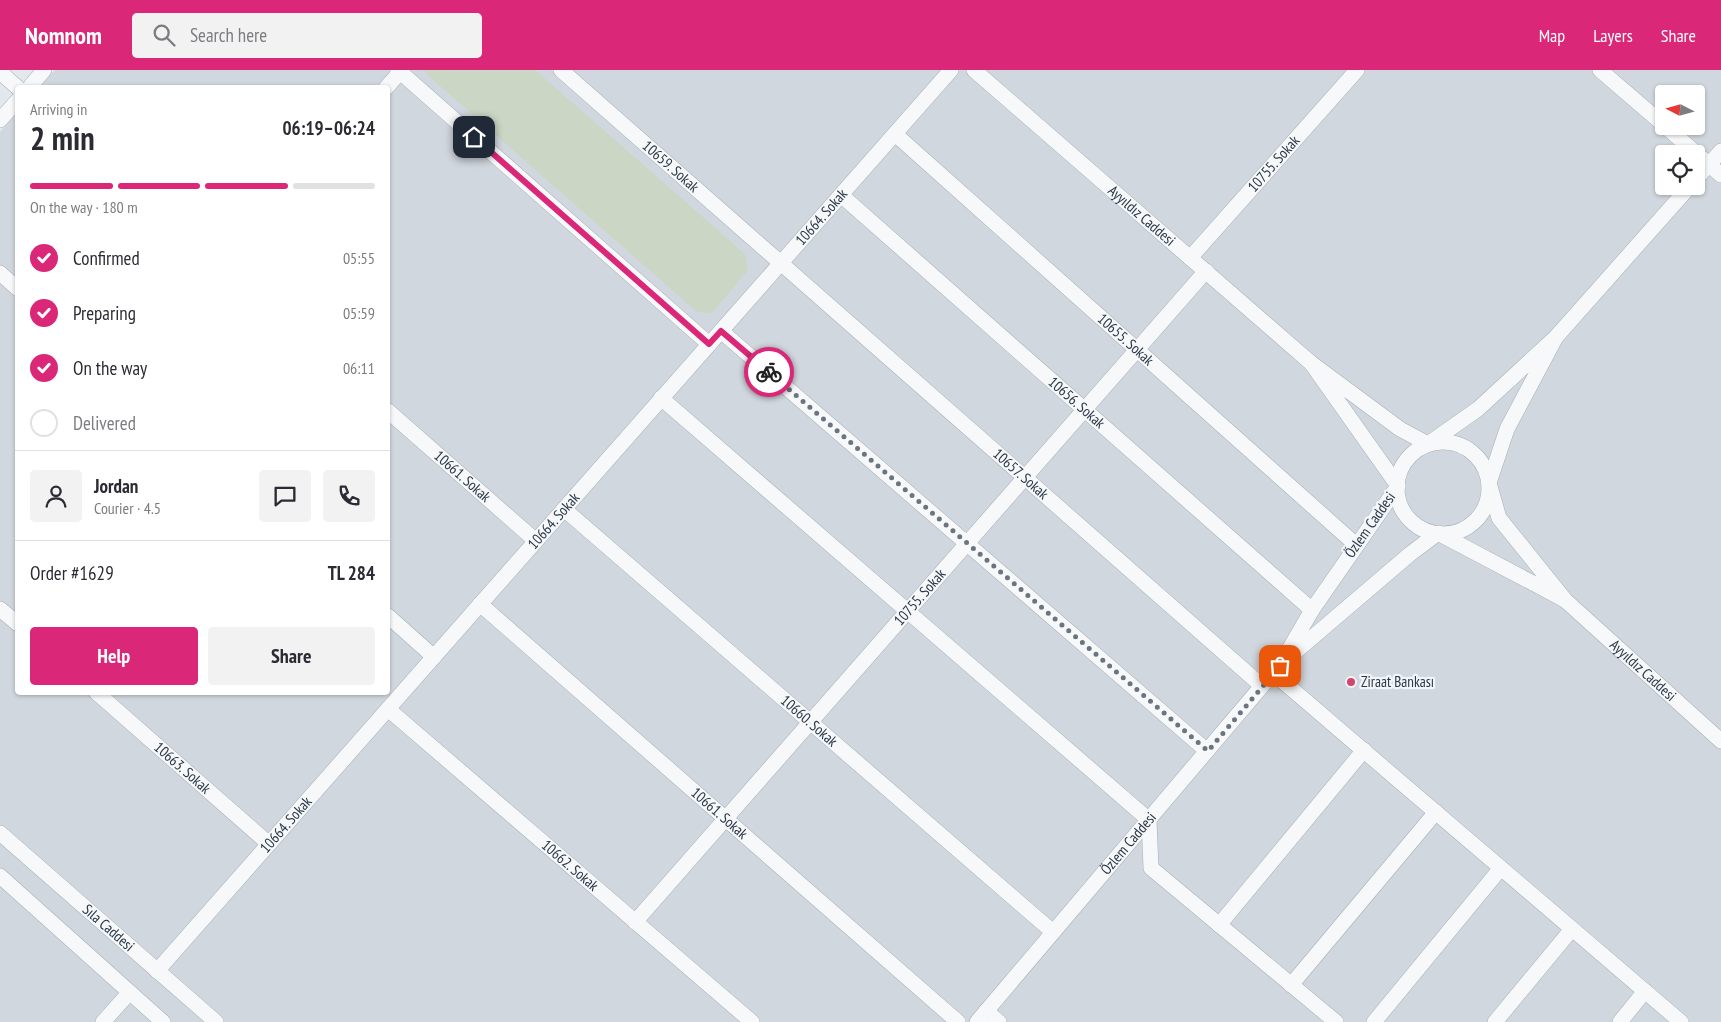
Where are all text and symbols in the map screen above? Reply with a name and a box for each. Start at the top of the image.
search box [132,13,482,58]
text: Nomnom [25,20,102,51]
icon: search [150,21,178,49]
text: Search here [190,23,267,47]
text: Map [1539,24,1565,47]
text: Layers [1593,24,1633,47]
text: Share [1661,24,1696,47]
north arrow [1655,85,1705,135]
map controls [1655,85,1705,195]
text: Arriving in [30,99,87,119]
text: 06:19–06:24 [282,116,375,140]
pin [453,116,495,158]
text: 2 min [30,117,95,159]
icon: home [460,123,488,151]
street label: 10755. Sokak [1243,131,1304,196]
street label: 10659. Sokak [639,136,703,196]
button: locate [1655,145,1705,195]
street label: Ayyıldız Caddesi [1104,181,1179,250]
street label: 10664. Sokak [791,184,851,249]
text: On the way · 180 m [30,197,138,217]
icon: check [30,244,58,272]
text: Confirmed [73,246,140,270]
text: 05:55 [343,248,375,268]
icon: check [30,299,58,327]
text: Preparing [73,301,136,325]
text: 05:59 [343,303,375,323]
street label: 10655. Sokak [1094,309,1158,369]
courier [744,347,794,397]
icon: check [30,354,58,382]
text: On the way [73,356,147,380]
text: 06:11 [343,358,375,378]
icon: bike [755,358,783,386]
street label: 10656. Sokak [1045,372,1109,432]
text: Delivered [73,411,136,435]
street label: 10657. Sokak [989,444,1053,503]
street label: 10661. Sokak [430,446,495,506]
button: person [30,470,82,522]
button: chat [259,470,311,522]
button: phone [323,470,375,522]
text: Jordan [94,474,138,498]
street label: 10664. Sokak [523,488,583,553]
street label: Özlem Caddesi [1340,488,1399,561]
text: Courier · 4.5 [94,498,161,518]
text: Order #1629 [30,561,114,585]
text: TL 284 [328,561,375,585]
street label: 10755. Sokak [890,564,950,629]
button: Help [30,627,198,685]
button: Share [208,627,375,685]
street label: Ayyıldız Caddesi [1606,635,1680,705]
pin [1259,645,1301,687]
icon: bag [1266,652,1294,680]
place label: Ziraat Bankası [1361,672,1434,691]
marker: Ziraat Bankası [1345,676,1357,688]
street label: 10660. Sokak [777,691,842,751]
street label: 10663. Sokak [150,738,215,798]
street label: 10661. Sokak [687,783,752,843]
street label: 10664. Sokak [256,792,316,857]
street label: Özlem Caddesi [1096,808,1160,878]
street label: 10662. Sokak [538,835,603,895]
street label: Sıla Caddesi [79,900,139,955]

